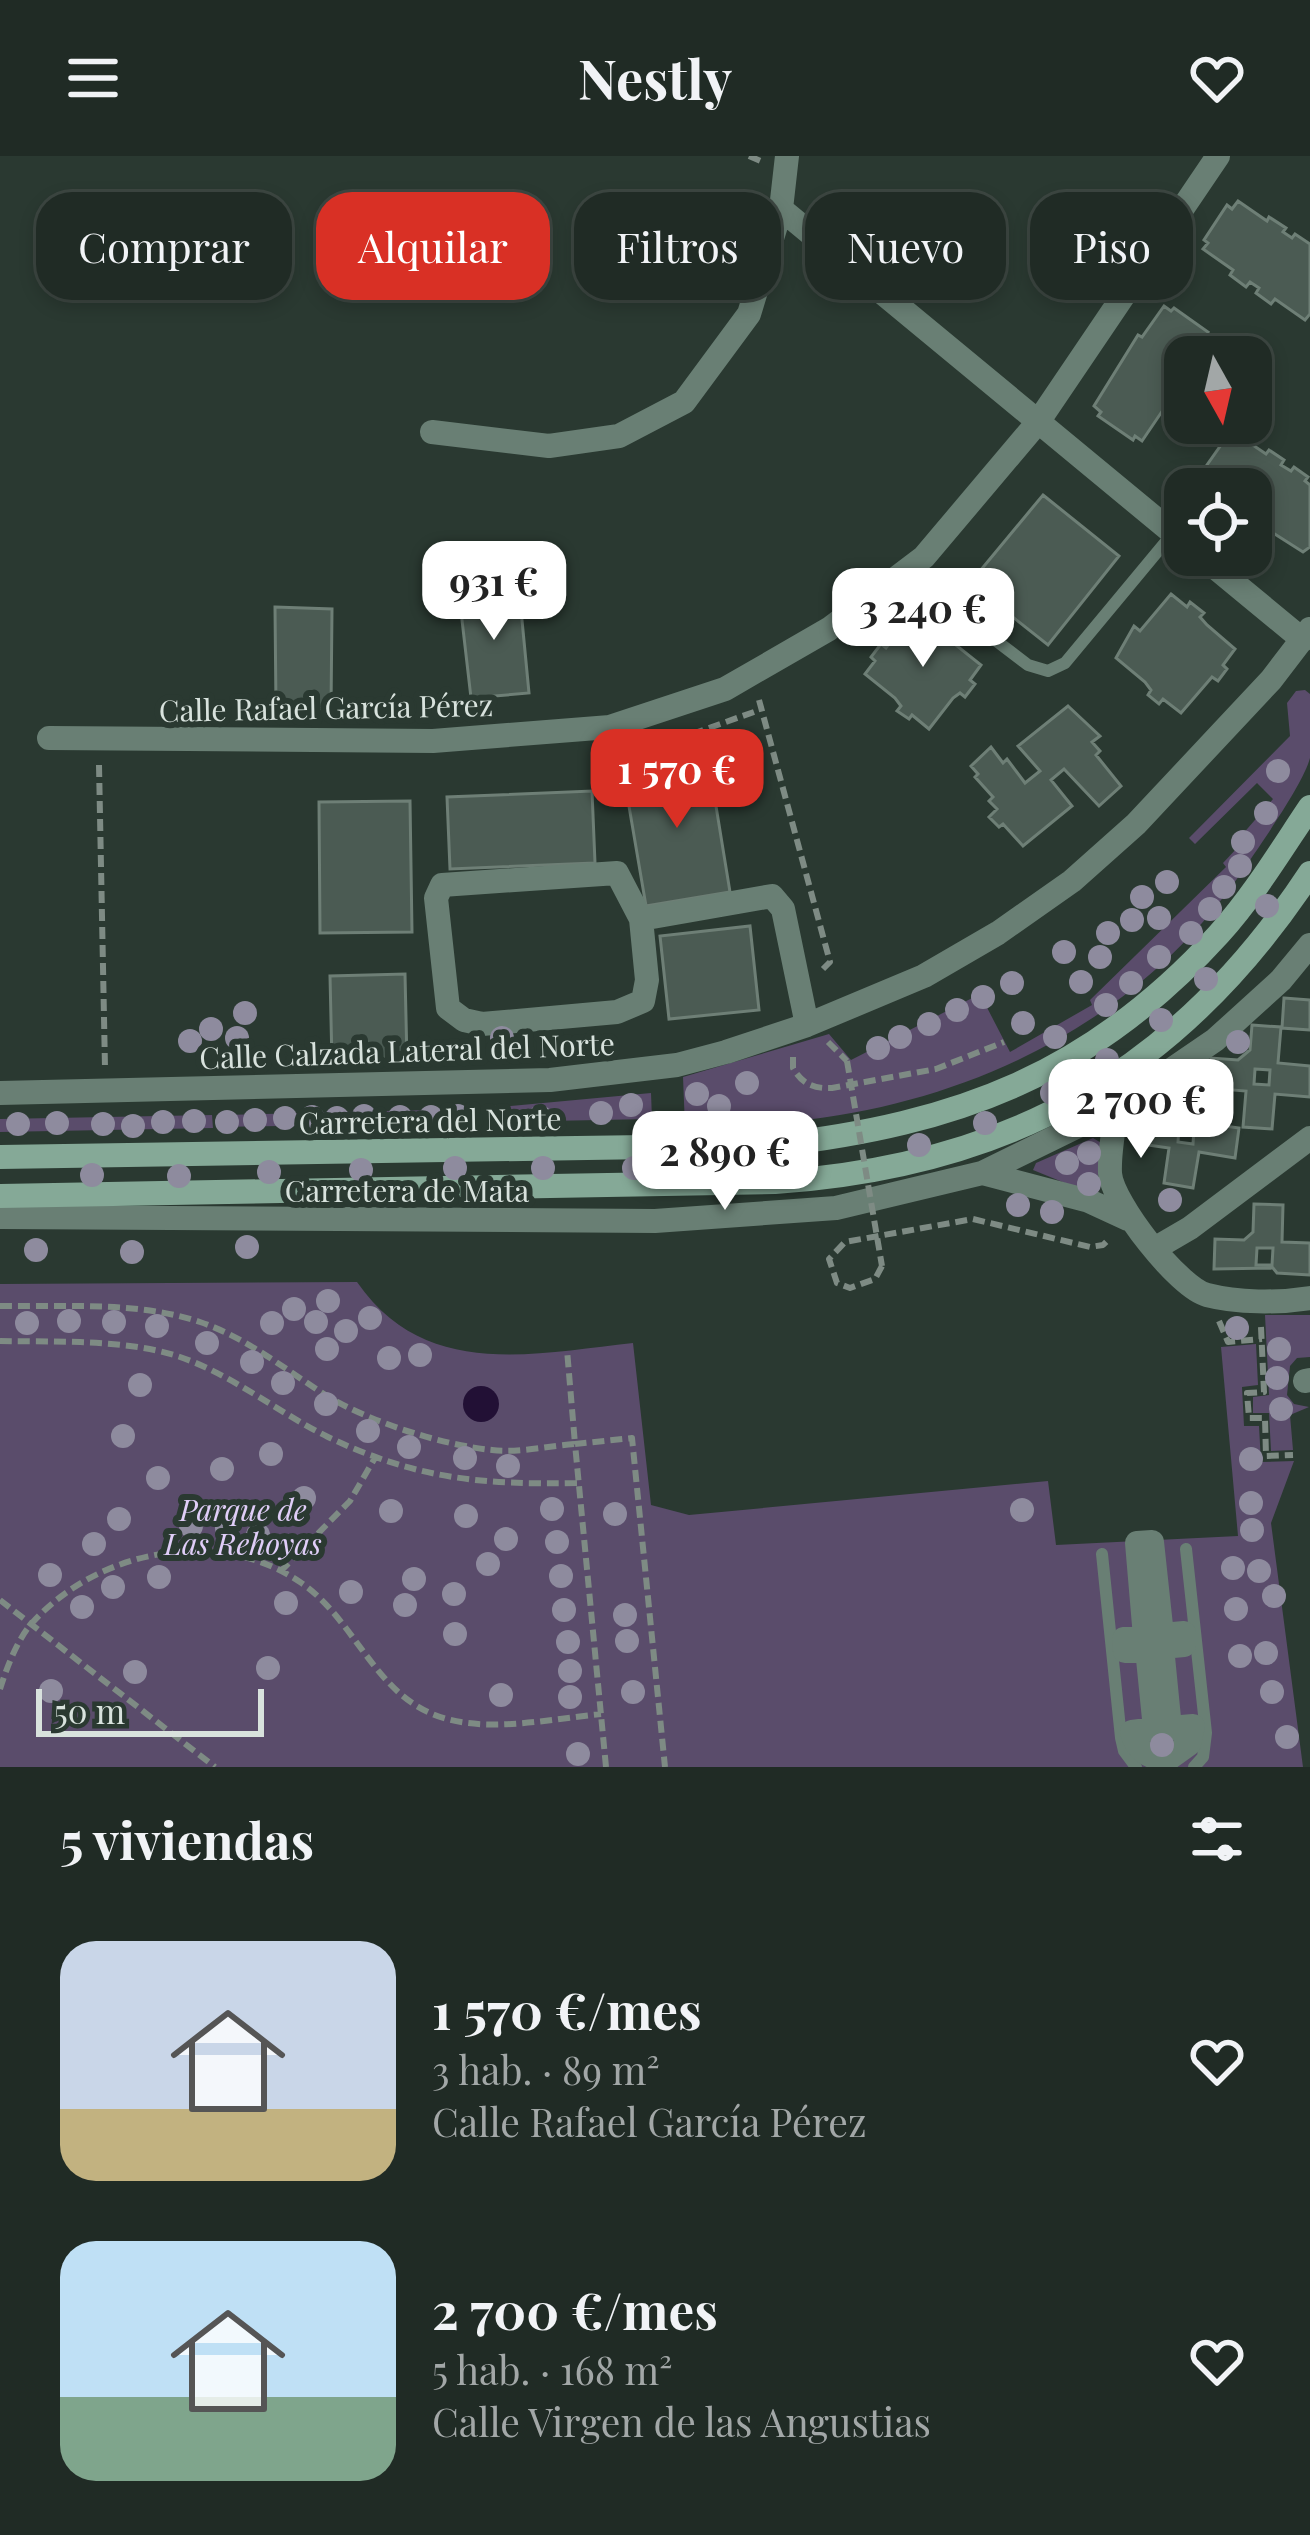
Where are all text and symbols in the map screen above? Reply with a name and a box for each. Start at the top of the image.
text: Nestly [578,42,732,114]
icon: menu [60,45,126,111]
icon: heart [1184,45,1250,111]
chip: Comprar [36,192,292,300]
chip: Alquilar [316,192,550,300]
chip: Filtros [574,192,781,300]
chip: Nuevo [805,192,1006,300]
chip: Piso [1030,192,1193,300]
north arrow [1164,336,1272,444]
map controls [1164,336,1272,576]
button: locate [1164,468,1272,576]
pin: 931 € [410,541,578,643]
text: 931 € [449,554,539,606]
pin: 3 240 € [812,568,1034,670]
text: 3 240 € [859,581,987,633]
street label: Calle Rafael García Pérez [159,684,493,730]
pin: 1 570 € [566,729,788,831]
text: 1 570 € [618,742,736,794]
street label: Calle Calzada Lateral del Norte [199,1023,615,1077]
pin: 2 700 € [1030,1059,1252,1161]
text: 2 700 € [1075,1072,1207,1124]
street label: Carretera del Norte [298,1098,562,1142]
pin: 2 890 € [614,1111,836,1213]
text: 2 890 € [659,1124,791,1176]
street label: Carretera de Mata [285,1170,529,1210]
park label: Parque de Las Rehoyas [162,1489,322,1563]
scale bar [36,1683,264,1736]
text: 50 m [54,1688,125,1732]
text: 5 viviendas [60,1805,314,1873]
icon: filters [1184,1806,1250,1872]
text: 1 570 €/mes [432,1975,702,2043]
icon: home [156,1989,300,2133]
icon: heart [1184,2028,1250,2094]
text: 3 hab. · 89 m² [432,2043,660,2095]
text: Calle Rafael García Pérez [432,2095,867,2147]
text: 2 700 €/mes [432,2275,718,2343]
icon: home [156,2289,300,2433]
icon: heart [1184,2328,1250,2394]
text: 5 hab. · 168 m² [432,2343,672,2395]
text: Calle Virgen de las Angustias [432,2395,931,2447]

